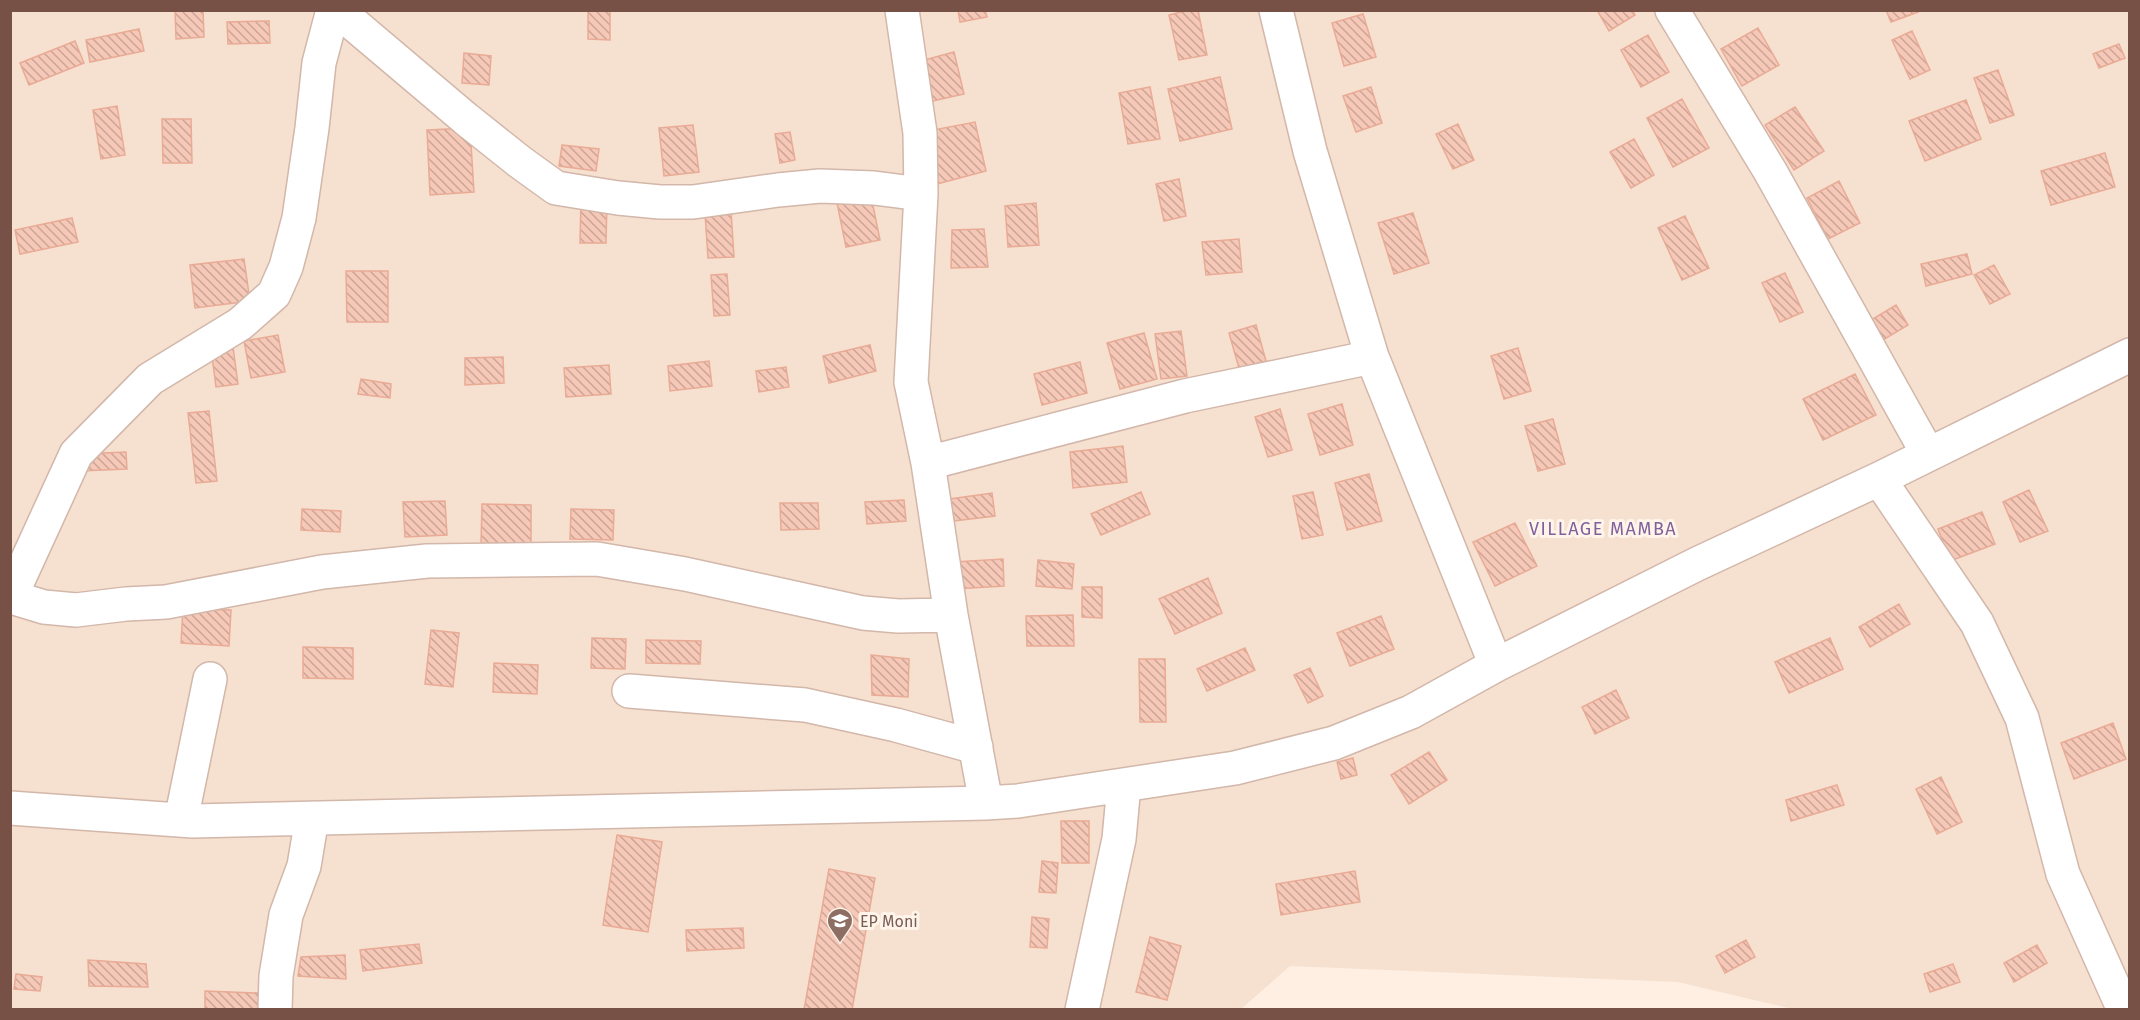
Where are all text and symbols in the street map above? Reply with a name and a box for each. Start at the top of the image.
district label: VILLAGE MAMBA [1529,518,1677,540]
school or university icon: EP Moni [825,906,855,944]
place label: EP Moni [860,912,918,931]

